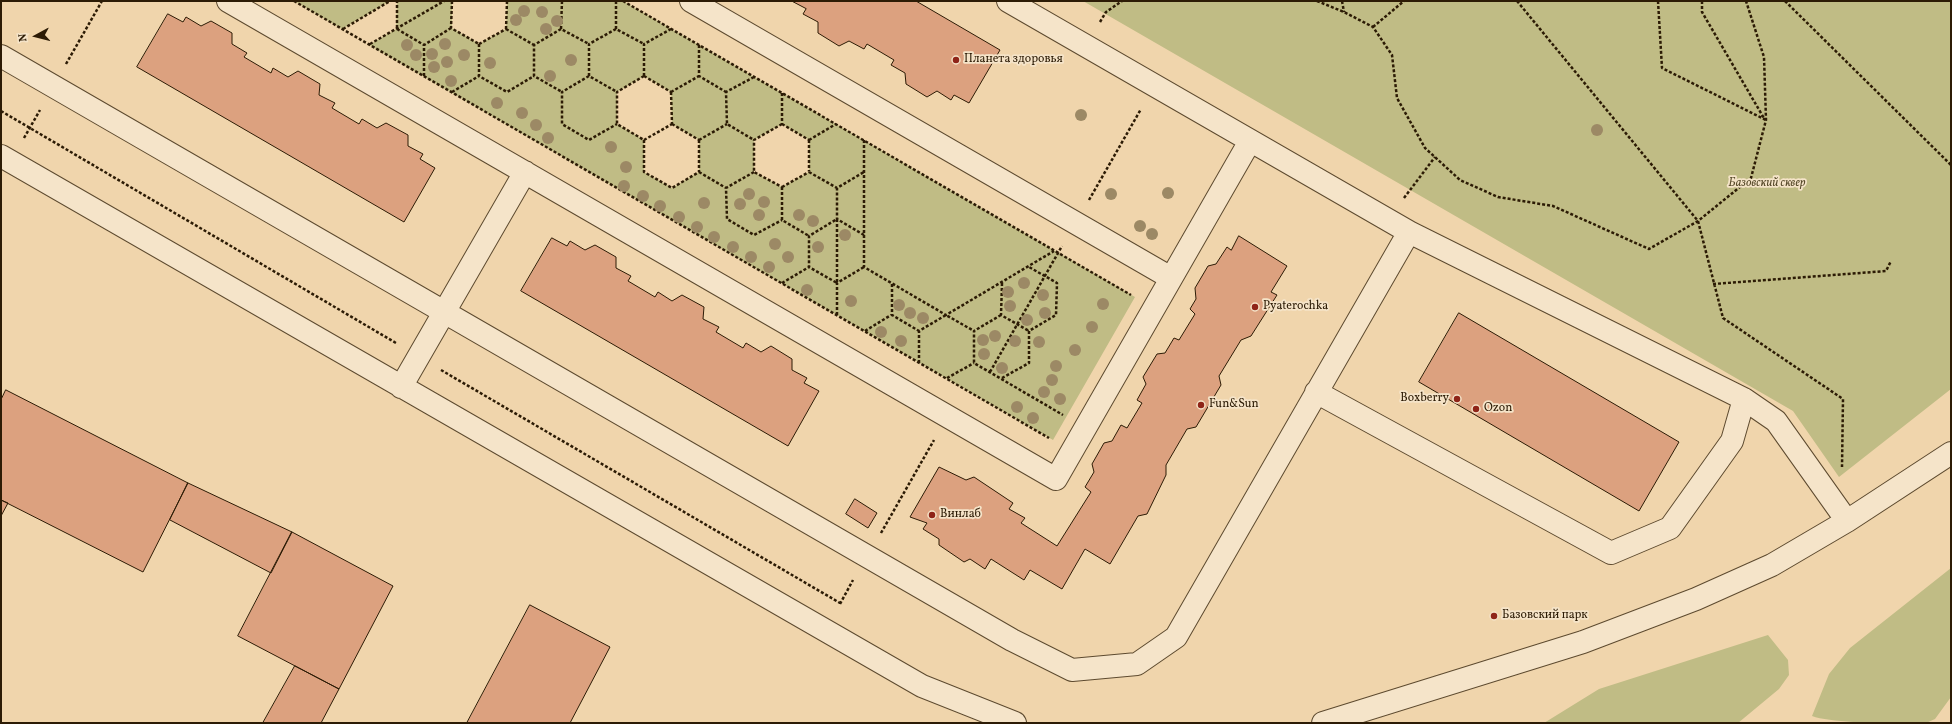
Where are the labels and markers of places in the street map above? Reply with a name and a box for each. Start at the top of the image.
place label: Планета здоровья [964,53,1063,67]
marker: Планета здоровья [951,55,961,65]
place label: Pyaterochka [1263,300,1328,314]
marker: Pyaterochka [1250,302,1260,312]
place label: Boxberry [1400,392,1449,406]
marker: Boxberry [1452,394,1462,404]
place label: Fun&Sun [1209,398,1259,412]
marker: Fun&Sun [1196,400,1206,410]
place label: Ozon [1484,402,1512,416]
marker: Ozon [1471,404,1481,414]
place label: Винлаб [940,508,981,522]
marker: Винлаб [927,510,937,520]
place label: Базовский парк [1502,609,1588,623]
marker: Базовский парк [1489,611,1499,621]

